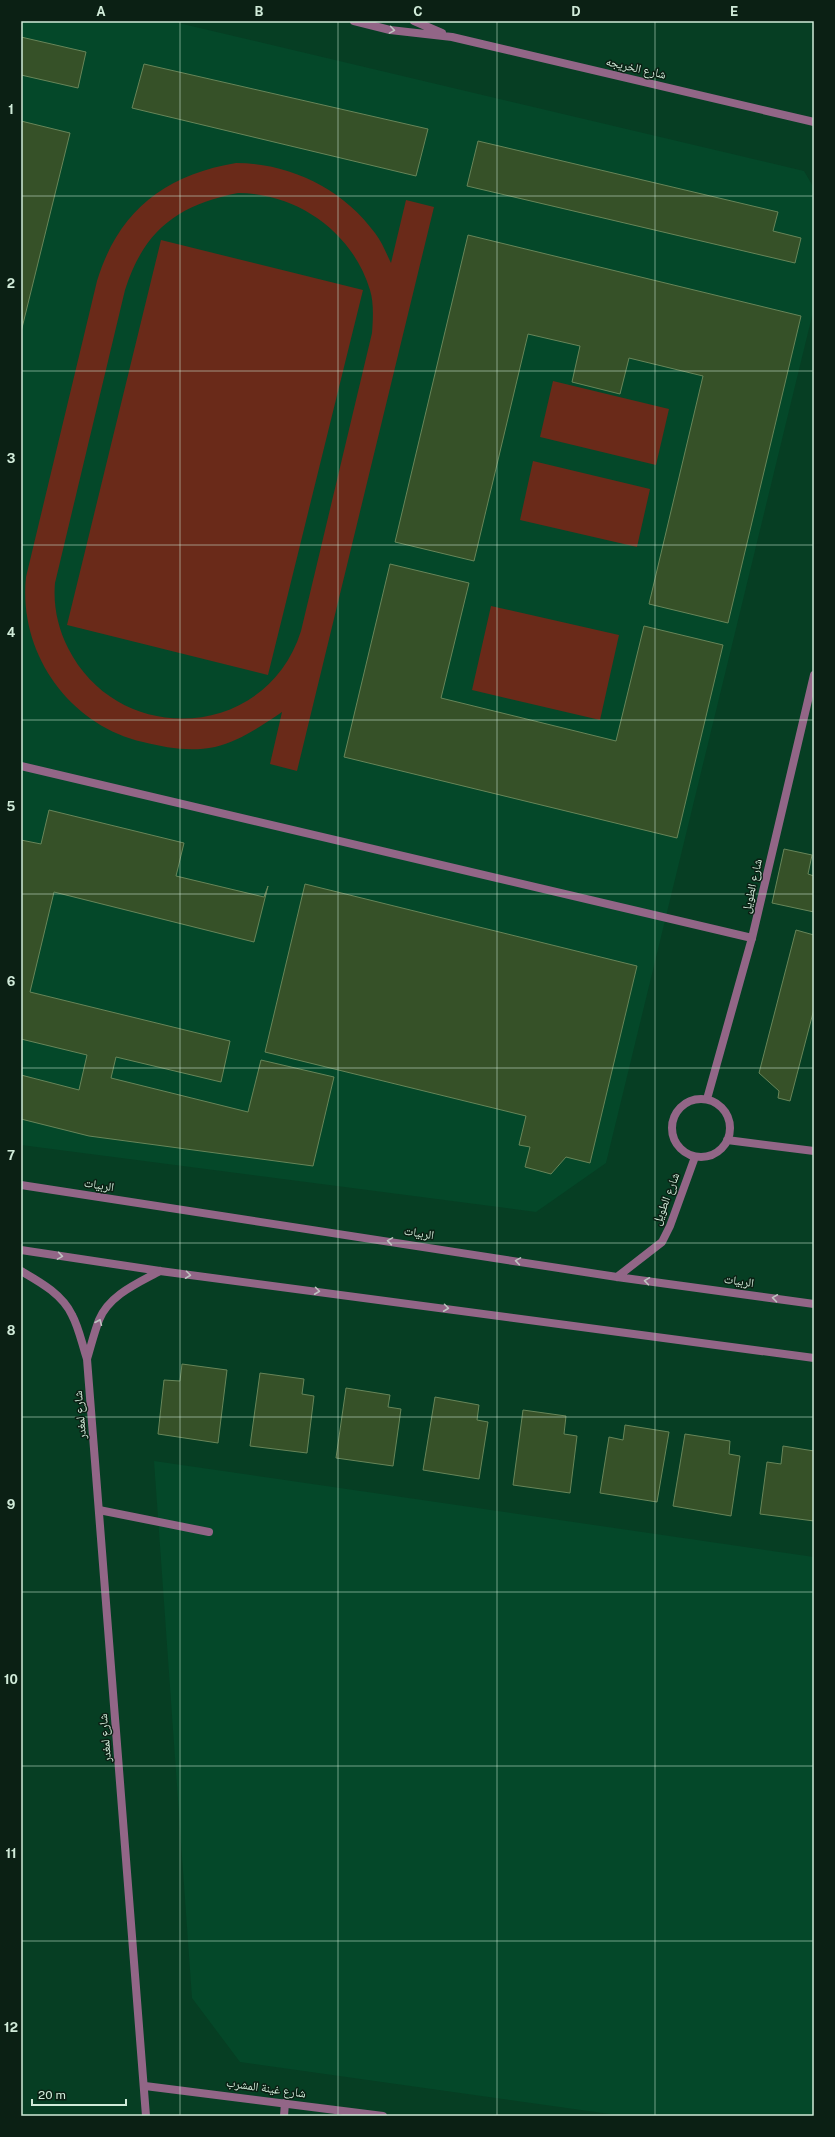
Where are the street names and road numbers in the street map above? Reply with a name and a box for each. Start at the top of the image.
street label: شارع الخريجه [604,54,668,83]
street label: شارع الطويل [739,857,766,915]
street label: شارع الطويل [650,1170,683,1228]
street label: الربيات [83,1176,115,1195]
street label: الربيات [403,1224,435,1243]
street label: الربيات [723,1272,755,1290]
street label: شارع لمغدر [71,1390,90,1441]
street label: شارع لمغدر [96,1713,115,1764]
street label: شارع غينة المشرب [225,2075,307,2102]

